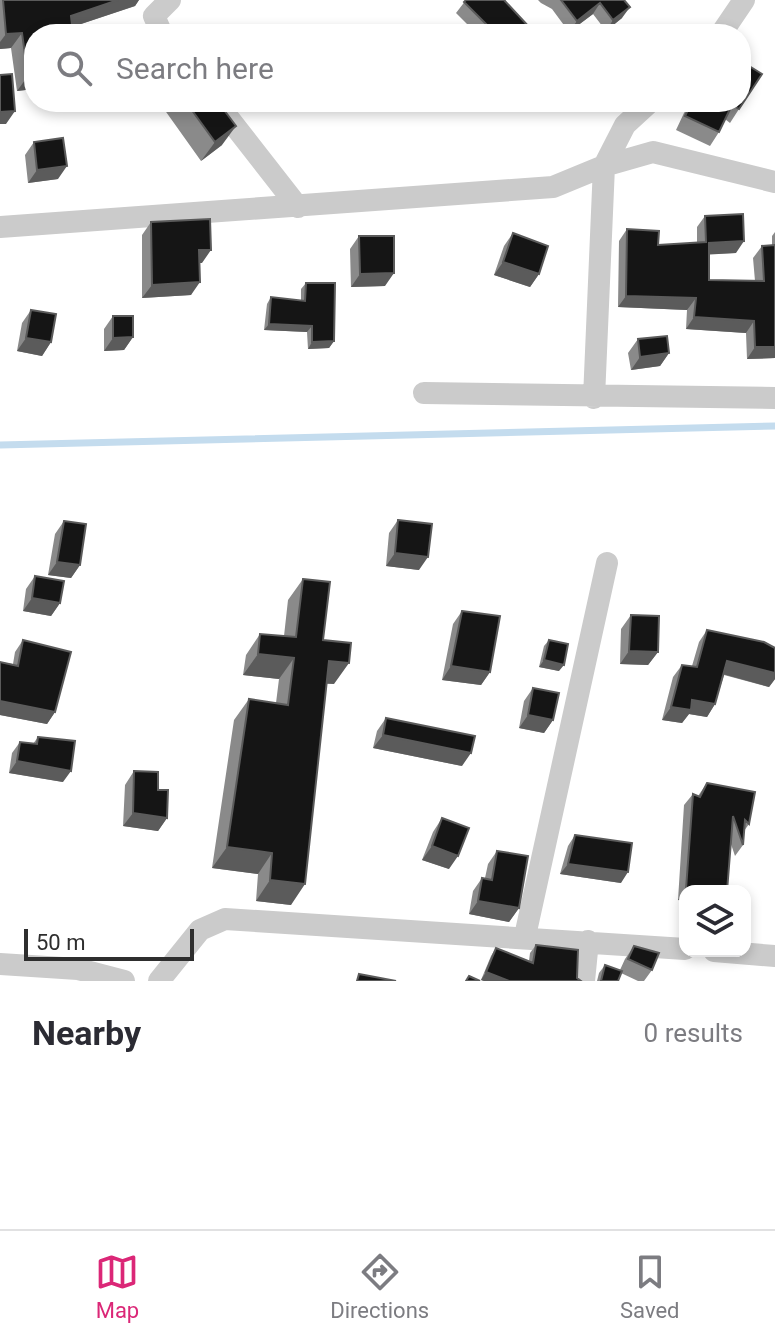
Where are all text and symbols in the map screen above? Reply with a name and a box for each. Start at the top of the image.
search box [24,24,751,112]
icon: search [52,46,96,90]
text: Search here [116,51,274,86]
map controls [679,885,751,957]
button: layers [679,885,751,957]
scale bar [24,925,194,961]
text: 50 m [36,930,85,955]
text: Nearby [32,1013,141,1053]
text: 0 results [644,1018,743,1048]
tab: Map [95,1250,139,1323]
tab: Directions [330,1250,429,1323]
tab: Saved [620,1250,680,1323]

